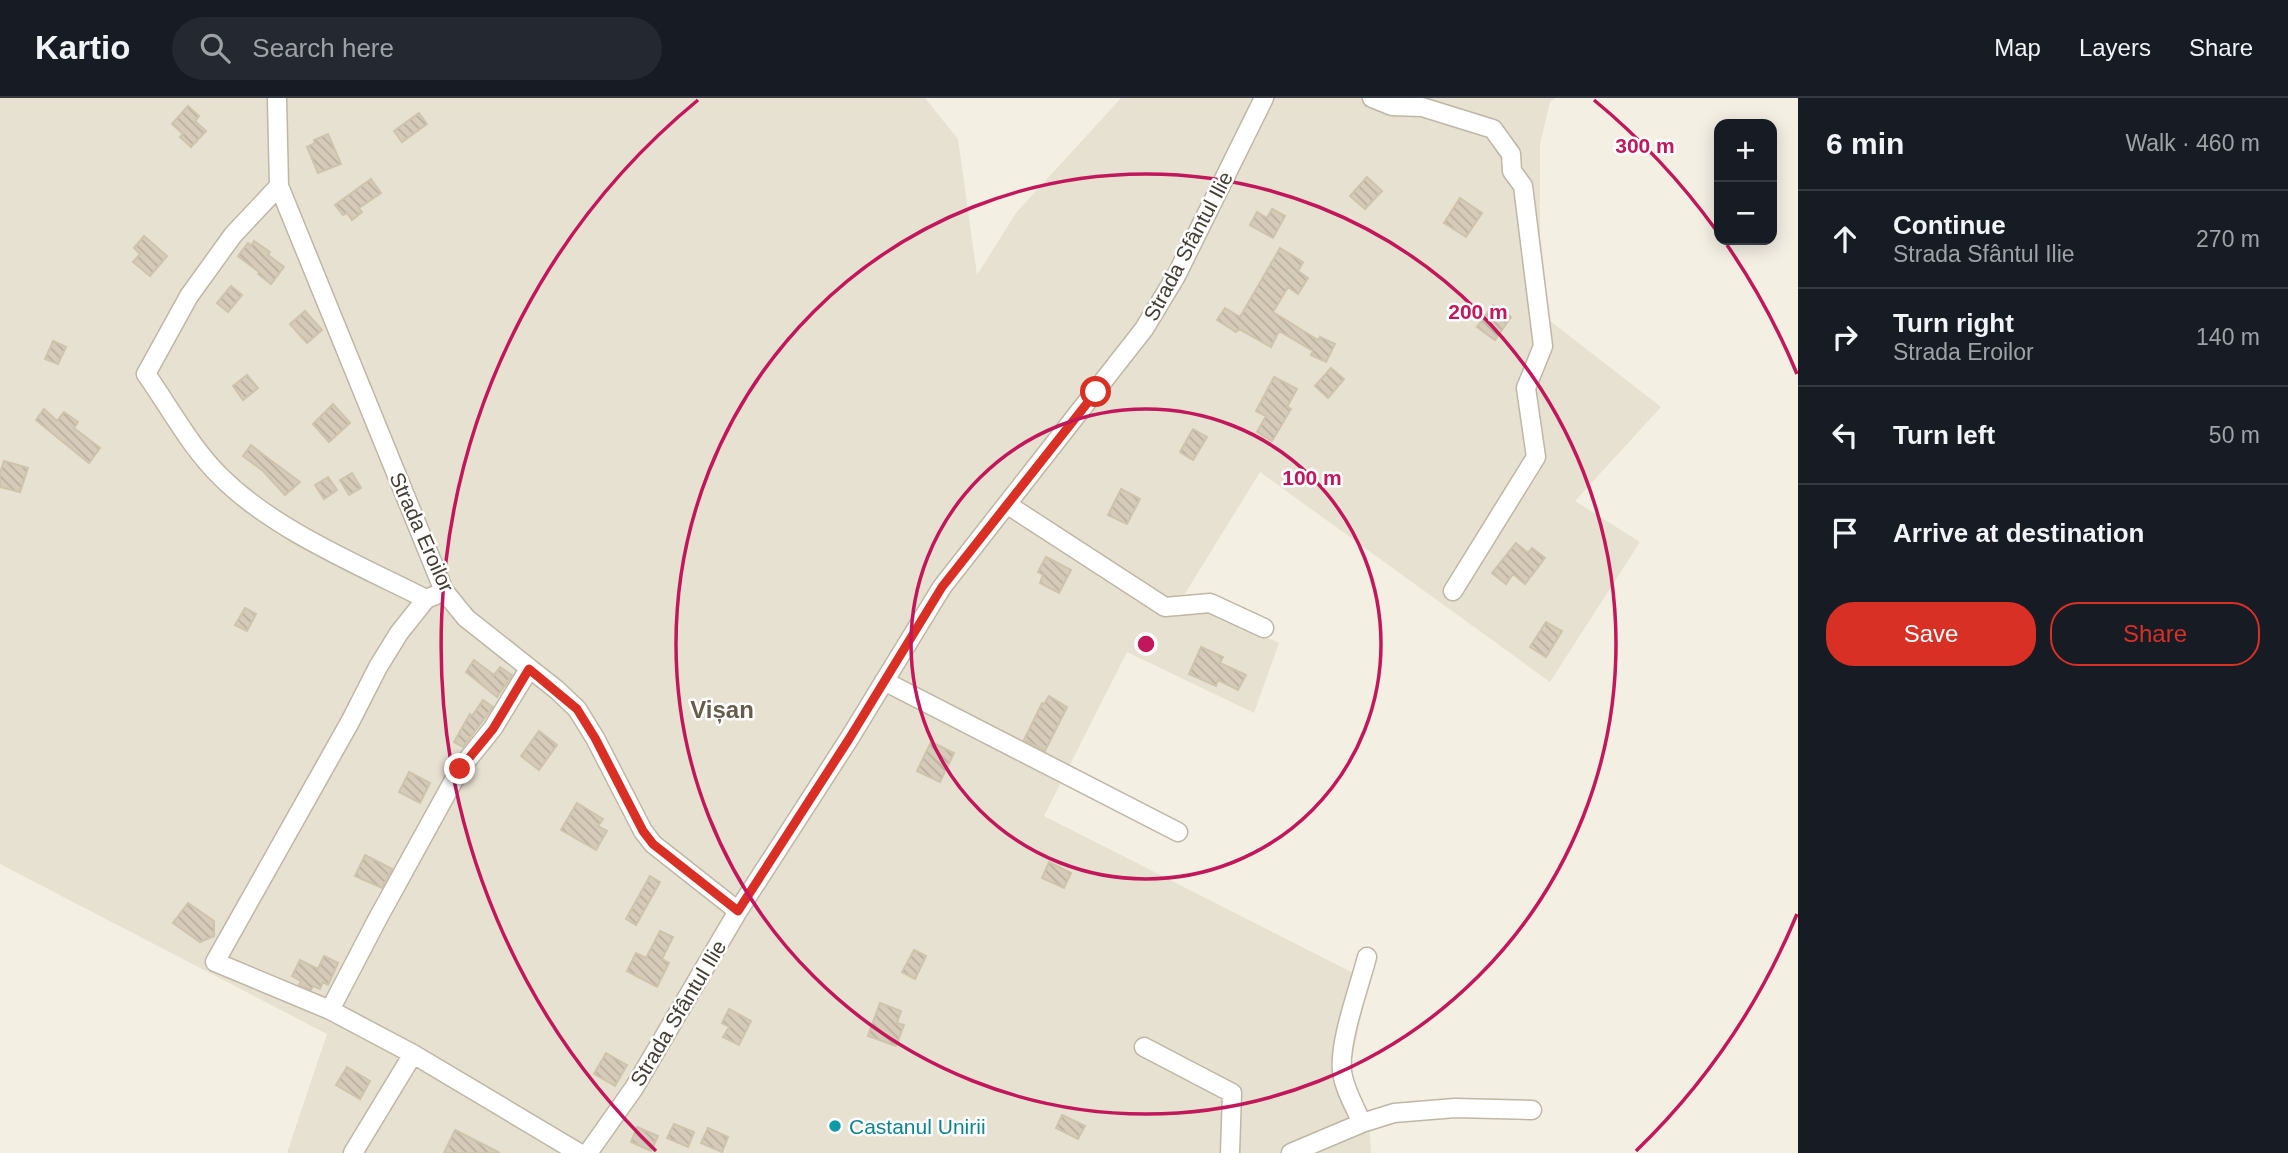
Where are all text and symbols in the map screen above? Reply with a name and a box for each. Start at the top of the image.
search box [172,17,662,80]
text: Kartio [35,29,130,66]
icon: search [196,29,234,67]
text: Search here [252,33,394,63]
text: Map [1994,34,2041,61]
text: Layers [2079,34,2151,61]
text: Share [2189,34,2253,61]
map controls [1714,119,1777,245]
button: + [1714,119,1777,182]
text: 6 min [1826,127,1904,160]
text: Walk · 460 m [2125,130,2260,156]
text: 300 m [1615,134,1675,157]
street label: Strada Sfântul Ilie [1139,167,1237,325]
button: − [1714,182,1777,245]
text: Continue [1893,210,2006,240]
icon: ahead [1826,220,1864,258]
text: 270 m [2196,226,2260,252]
text: Strada Sfântul Ilie [1893,241,2075,267]
text: 200 m [1448,300,1508,323]
text: Turn right [1893,308,2014,338]
icon: right [1826,318,1864,356]
text: 140 m [2196,324,2260,350]
text: Strada Eroilor [1893,339,2034,365]
route start [1080,376,1111,407]
icon: left [1826,416,1864,454]
text: Turn left [1893,420,1995,450]
text: 50 m [2209,422,2260,448]
text: 100 m [1282,466,1342,489]
street label: Strada Eroilor [385,469,459,595]
icon: arrive [1826,514,1864,552]
text: Arrive at destination [1893,518,2144,548]
button: Save [1826,602,2036,666]
button: Share [2050,602,2260,666]
centre of rings [1134,632,1158,656]
district label: Vișan [690,696,754,724]
route end [444,753,475,784]
street label: Strada Sfântul Ilie [625,936,731,1090]
place label: Castanul Unirii [849,1115,986,1138]
marker: Castanul Unirii [827,1118,843,1134]

